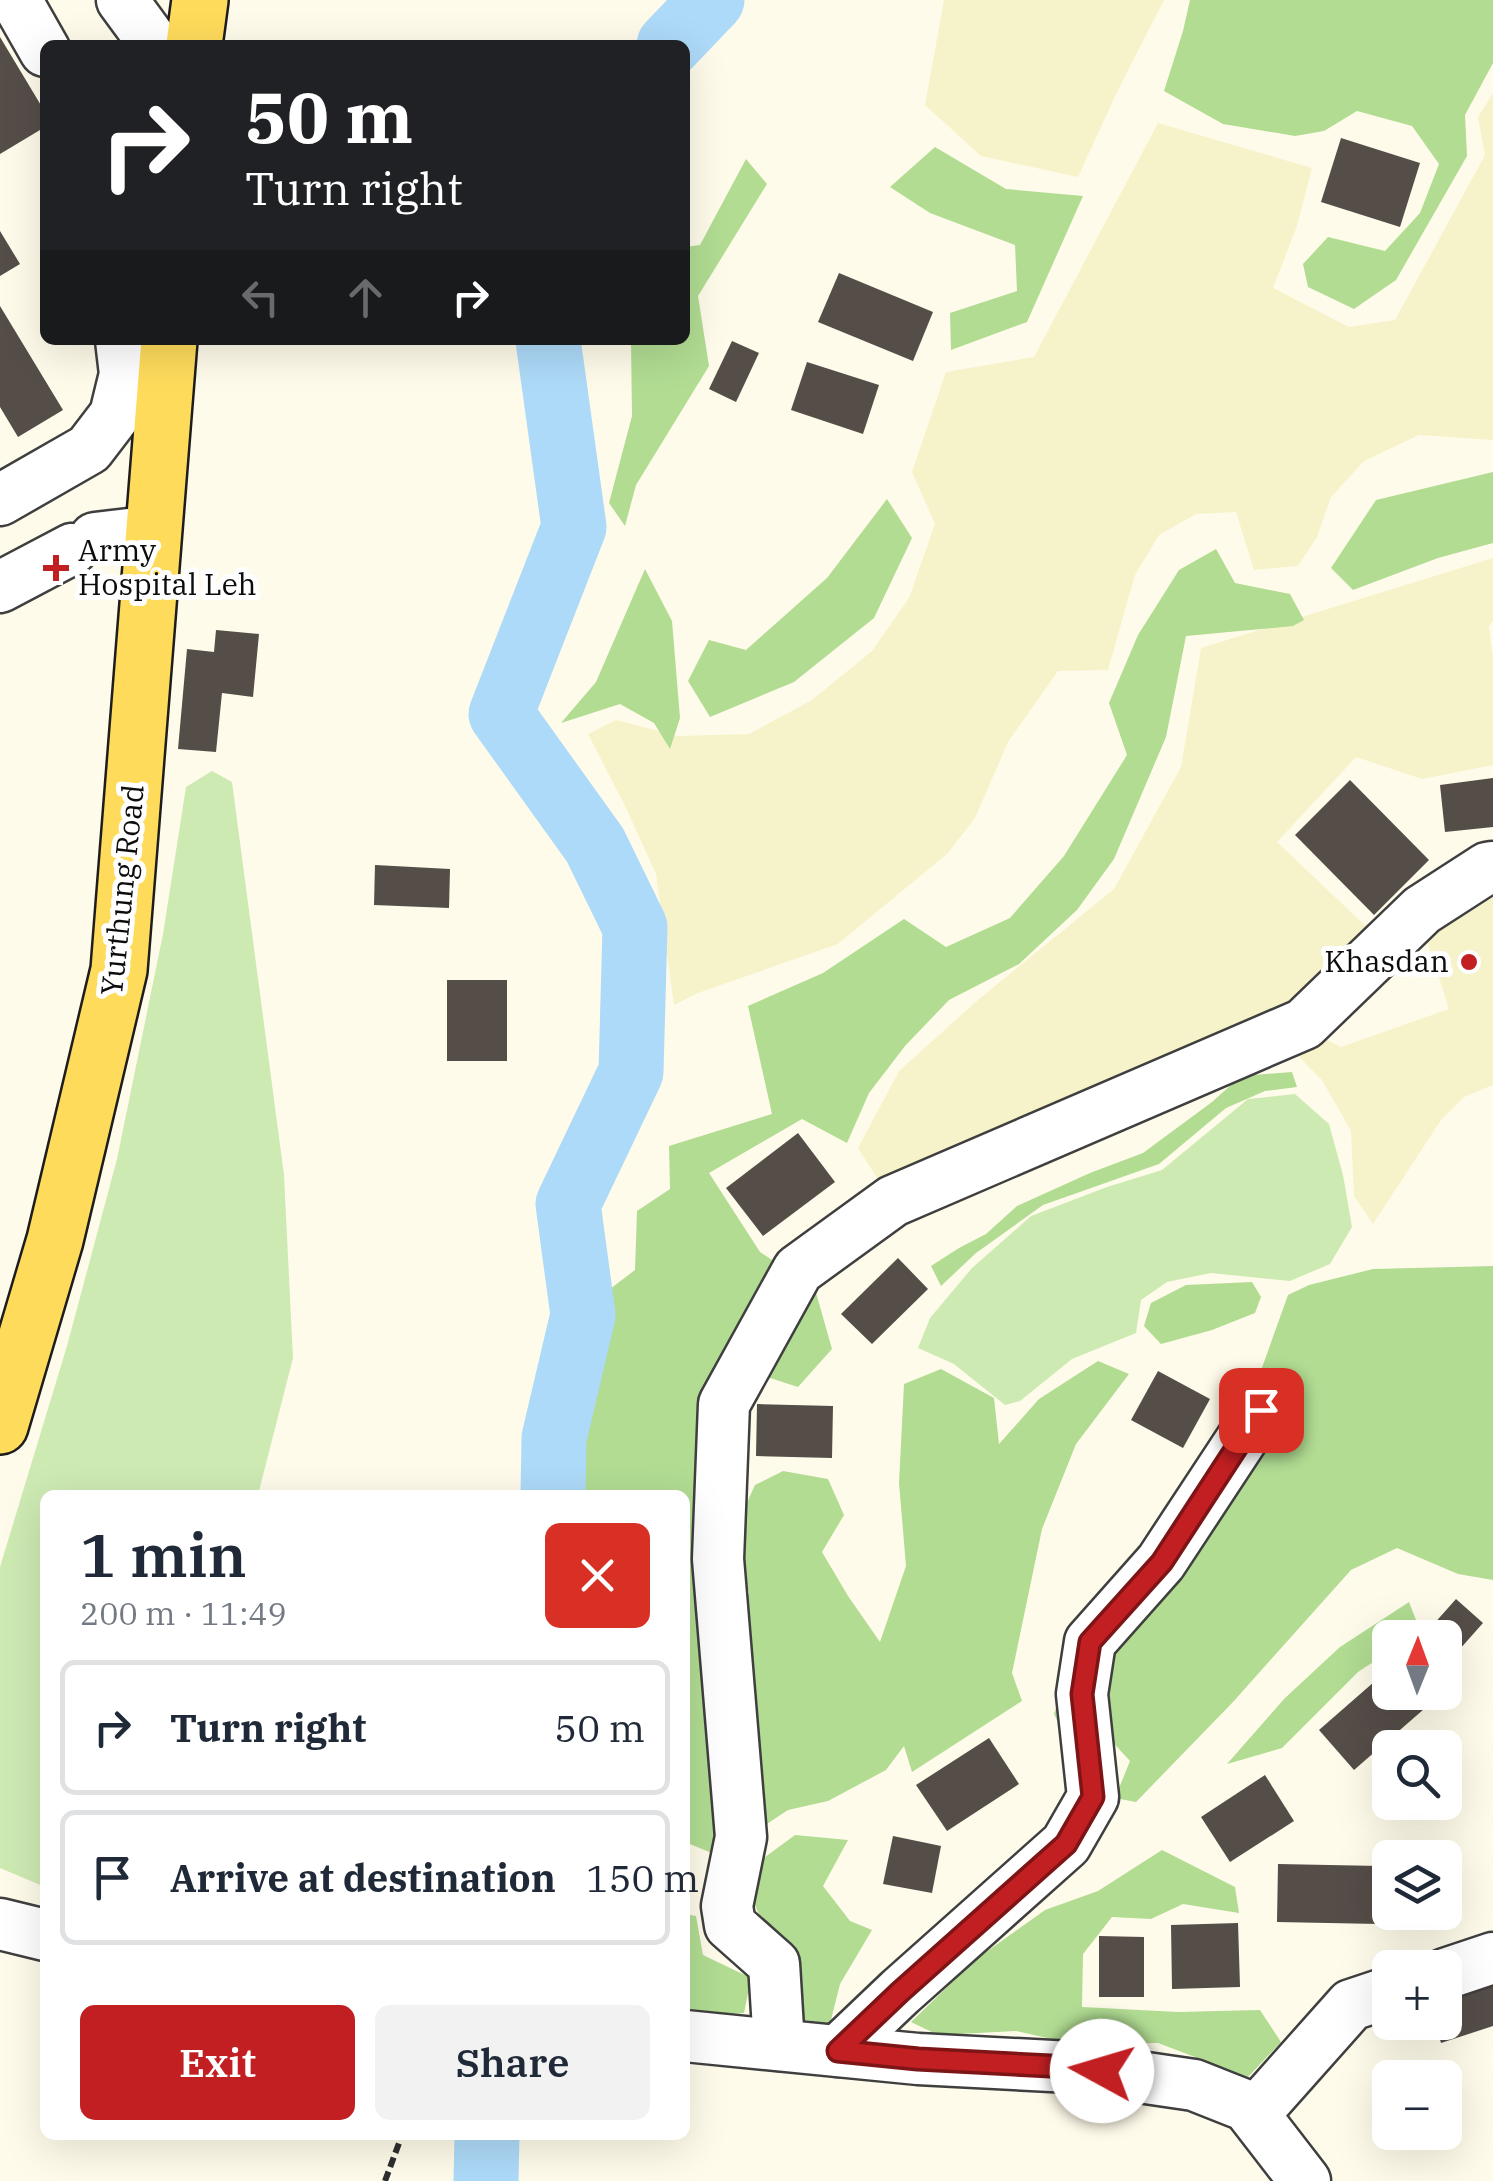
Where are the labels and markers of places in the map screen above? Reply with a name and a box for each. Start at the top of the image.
place label: Army Hospital Leh [78,530,257,603]
marker: Army Hospital Leh [43,555,69,581]
place label: Khasdan [1324,941,1449,980]
marker: Khasdan [1458,951,1480,973]
pin [1219,1368,1304,1453]

